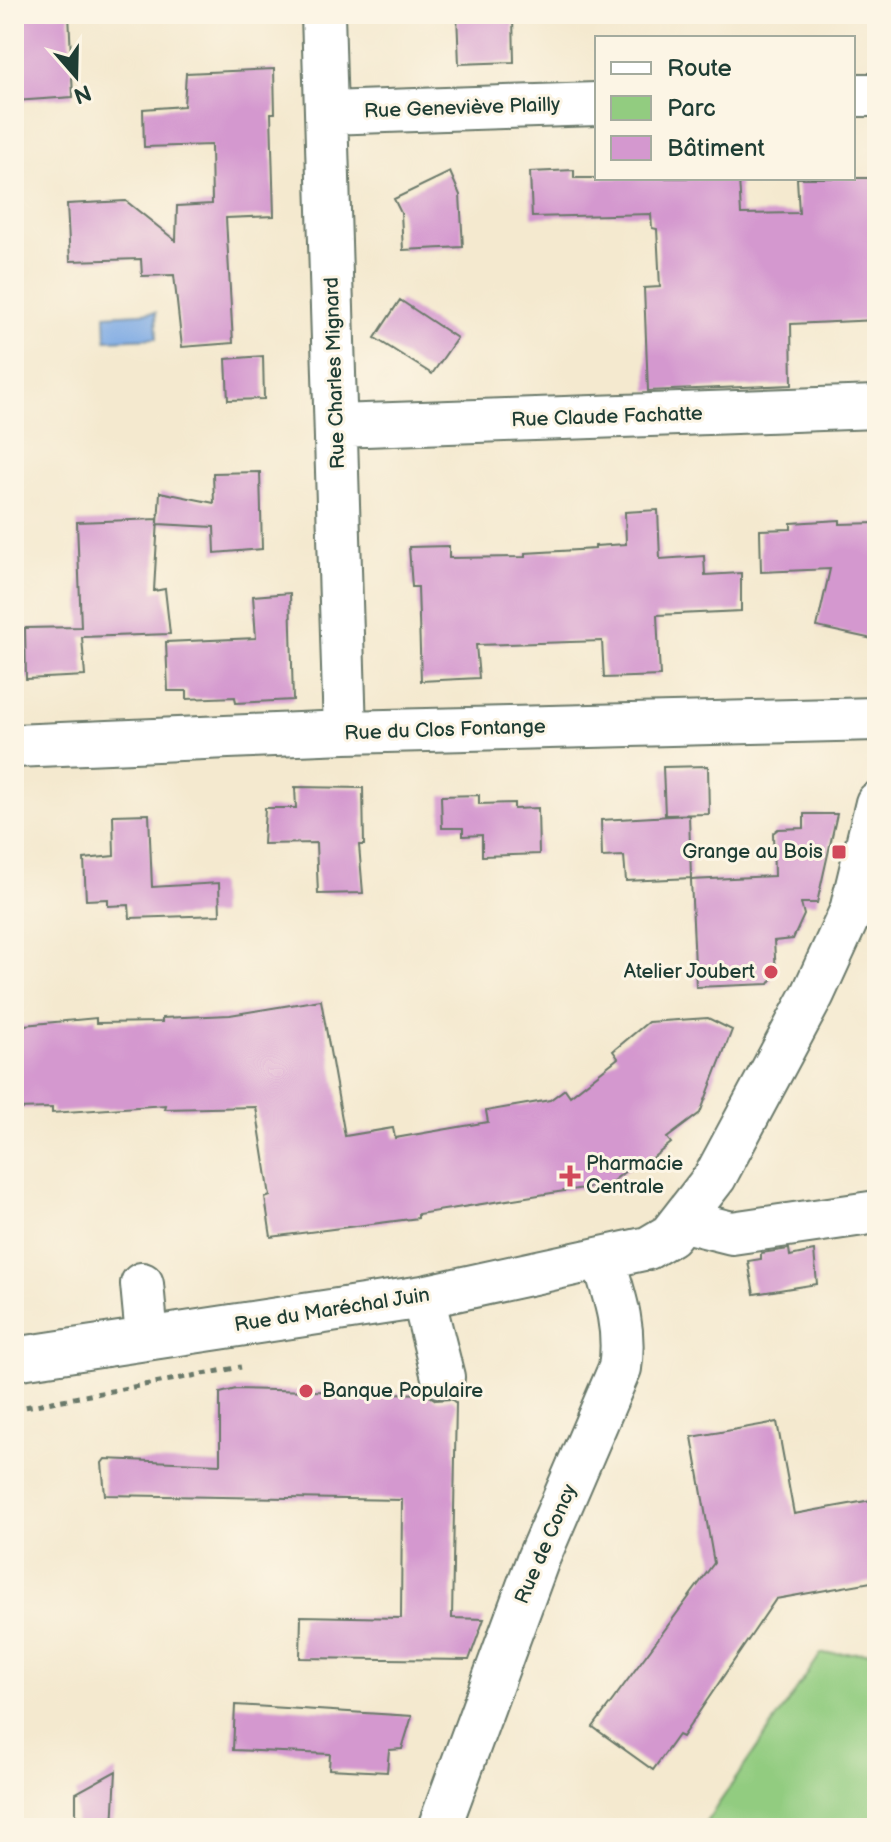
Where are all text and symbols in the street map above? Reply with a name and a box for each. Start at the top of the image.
north arrow [36,36,116,116]
legend [595,36,855,180]
text: Route [667,54,732,83]
text: N [70,78,95,109]
street label: Rue Geneviève Plailly [364,93,560,123]
text: Parc [667,94,716,123]
text: Bâtiment [667,134,766,163]
street label: Rue Charles Mignard [320,276,350,470]
street label: Rue Claude Fachatte [511,402,703,432]
street label: Rue du Clos Fontange [344,714,546,746]
place label: Grange au Bois [682,840,823,864]
marker: Grange au Bois [830,843,848,861]
place label: Atelier Joubert [624,960,755,984]
marker: Atelier Joubert [762,963,780,981]
place label: Pharmacie Centrale [586,1152,683,1199]
marker: Pharmacie Centrale [561,1167,579,1185]
street label: Rue du Maréchal Juin [233,1283,431,1337]
place label: Banque Populaire [322,1379,483,1403]
marker: Banque Populaire [297,1382,315,1400]
street label: Rue de Concy [510,1481,582,1607]

